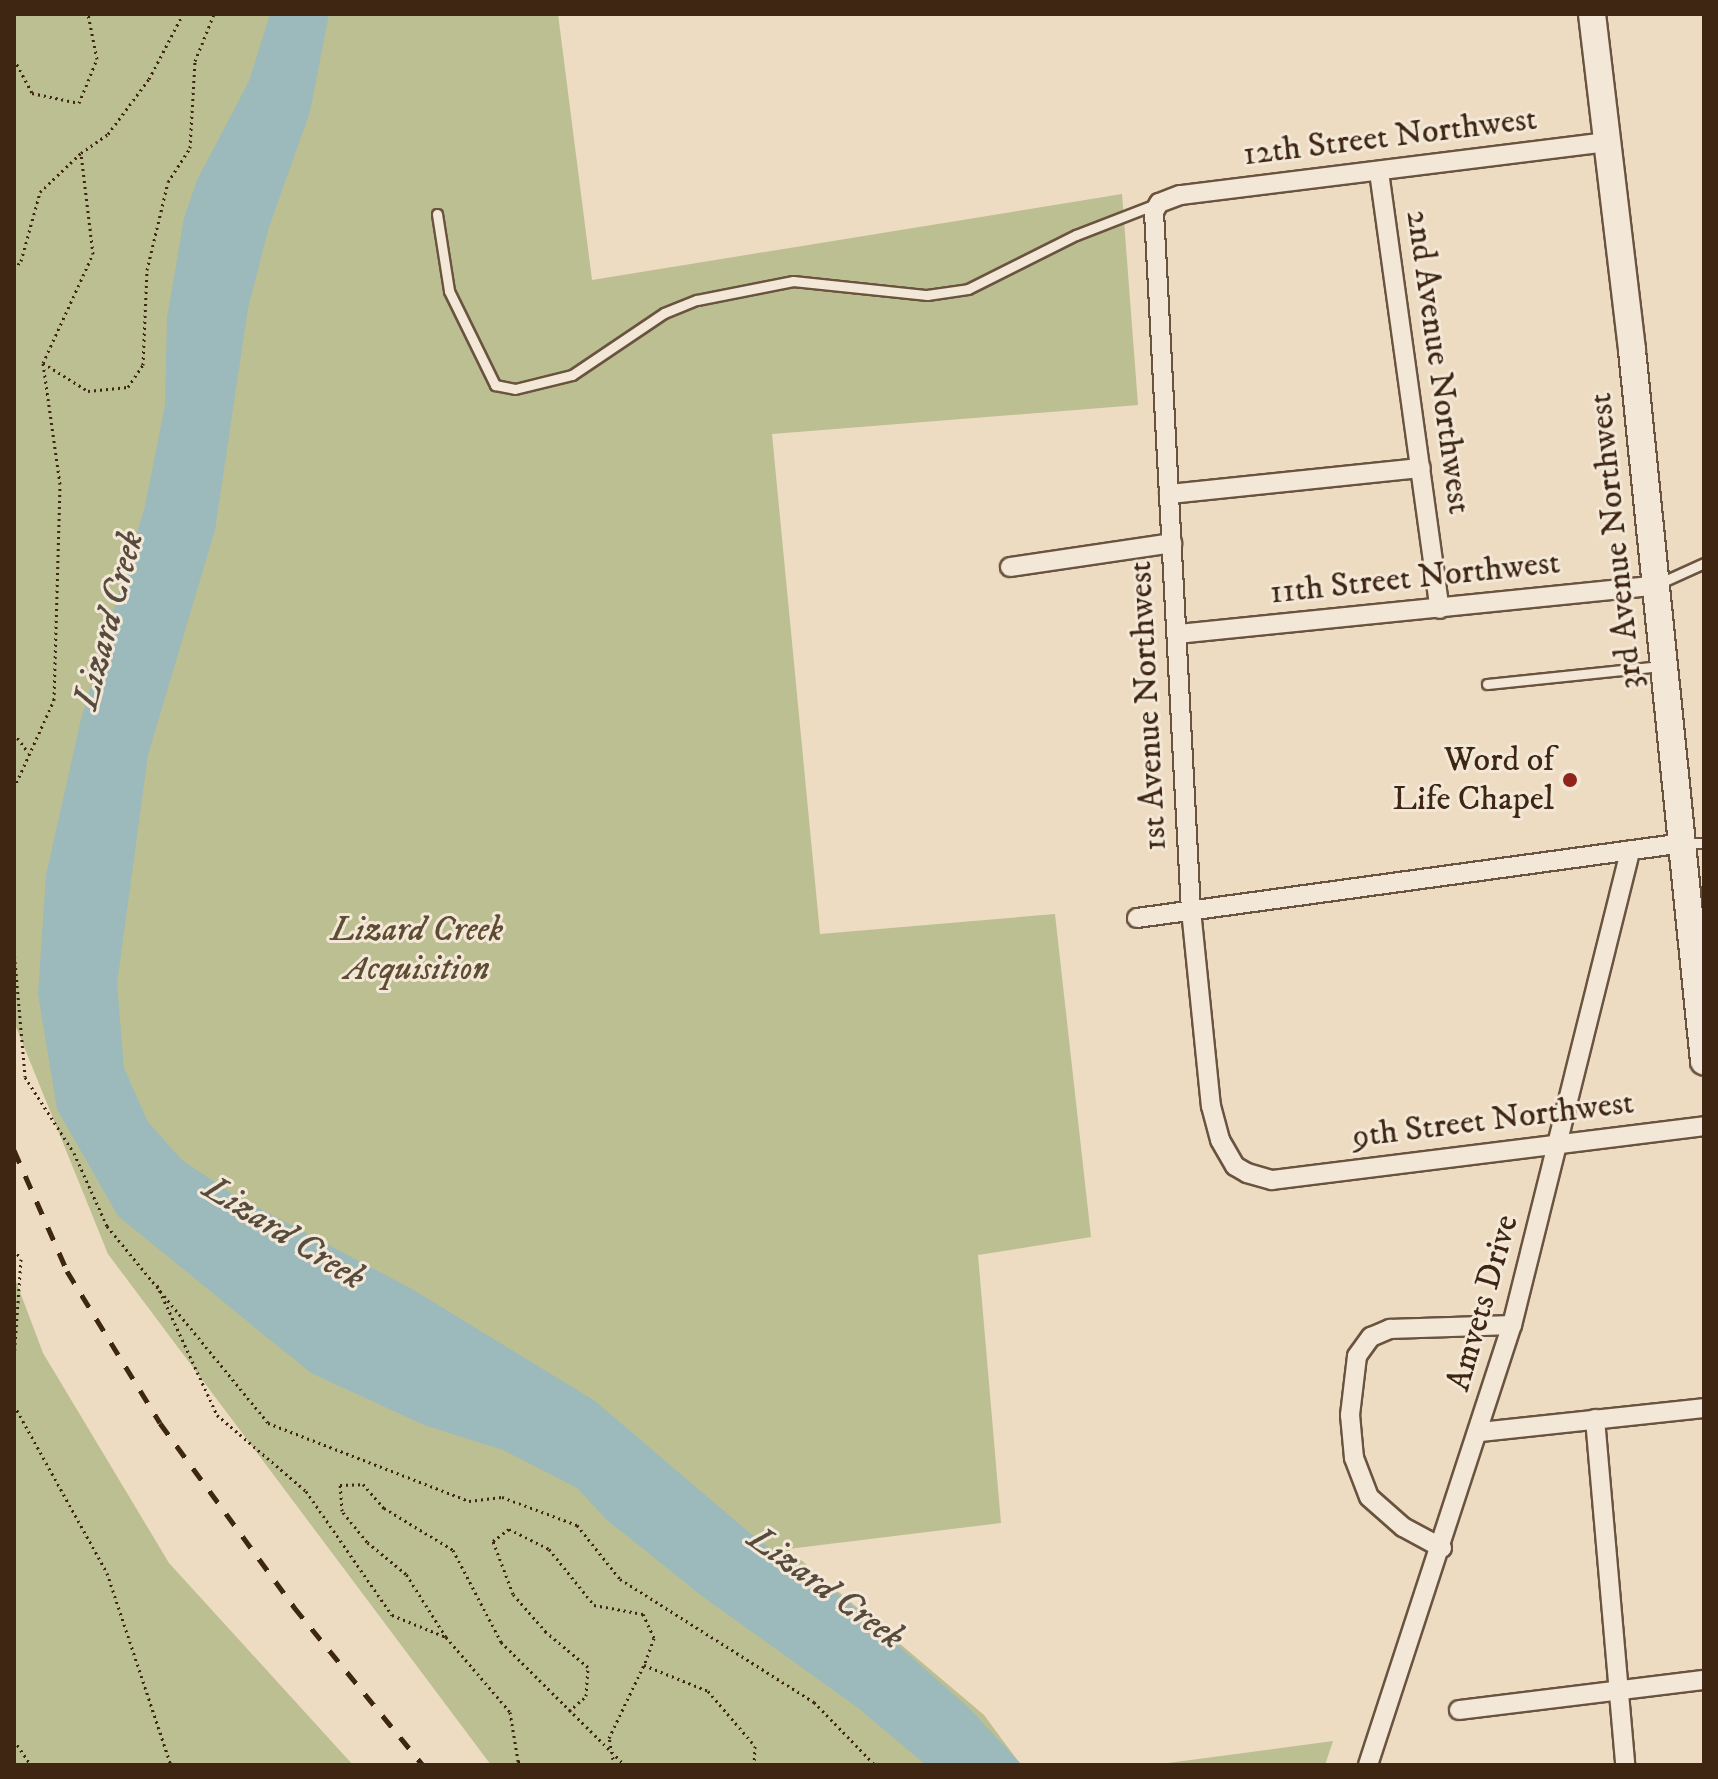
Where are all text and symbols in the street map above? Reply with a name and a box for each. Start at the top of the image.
street label: 12th Street Northwest [1241,99,1539,175]
street label: 2nd Avenue Northwest [1396,207,1480,517]
street label: 3rd Avenue Northwest [1580,391,1652,691]
water label: Lizard Creek [65,526,153,714]
street label: 11th Street Northwest [1268,542,1562,614]
street label: 1st Avenue Northwest [1120,560,1176,852]
place label: Word of Life Chapel [1392,740,1554,820]
marker: Word of Life Chapel [1561,771,1579,789]
park label: Lizard Creek Acquisition [331,910,503,990]
street label: 9th Street Northwest [1350,1082,1636,1158]
water label: Lizard Creek [195,1166,373,1300]
street label: Amvets Drive [1438,1210,1528,1396]
water label: Lizard Creek [739,1517,913,1659]

